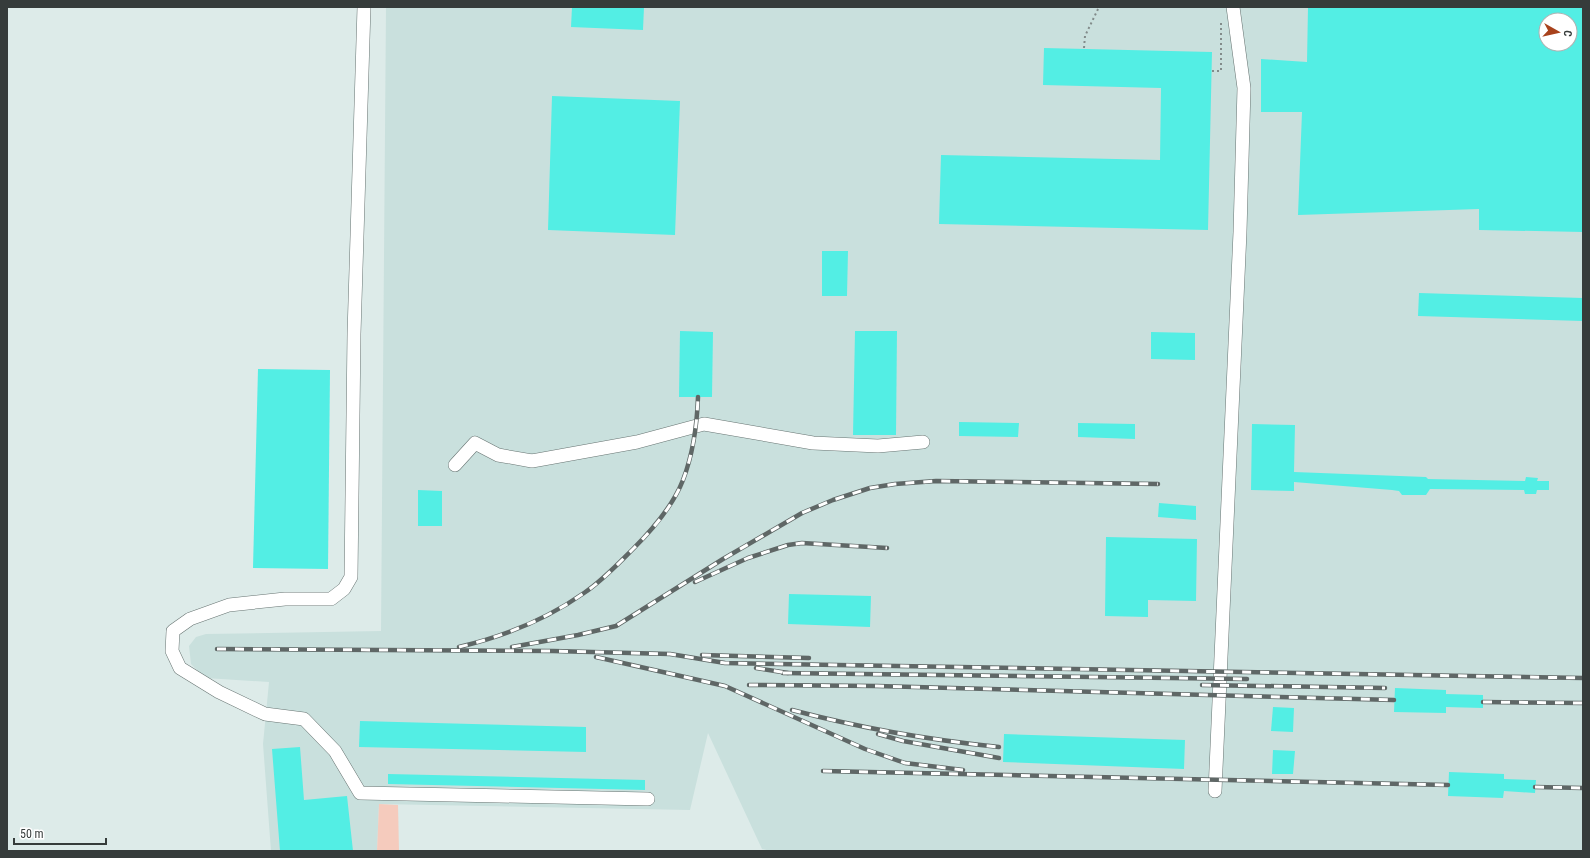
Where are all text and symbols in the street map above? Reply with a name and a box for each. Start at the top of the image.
north arrow [1538,12,1578,52]
text: С [1561,29,1574,37]
scale bar [14,820,106,846]
text: 50 m [20,827,44,841]

